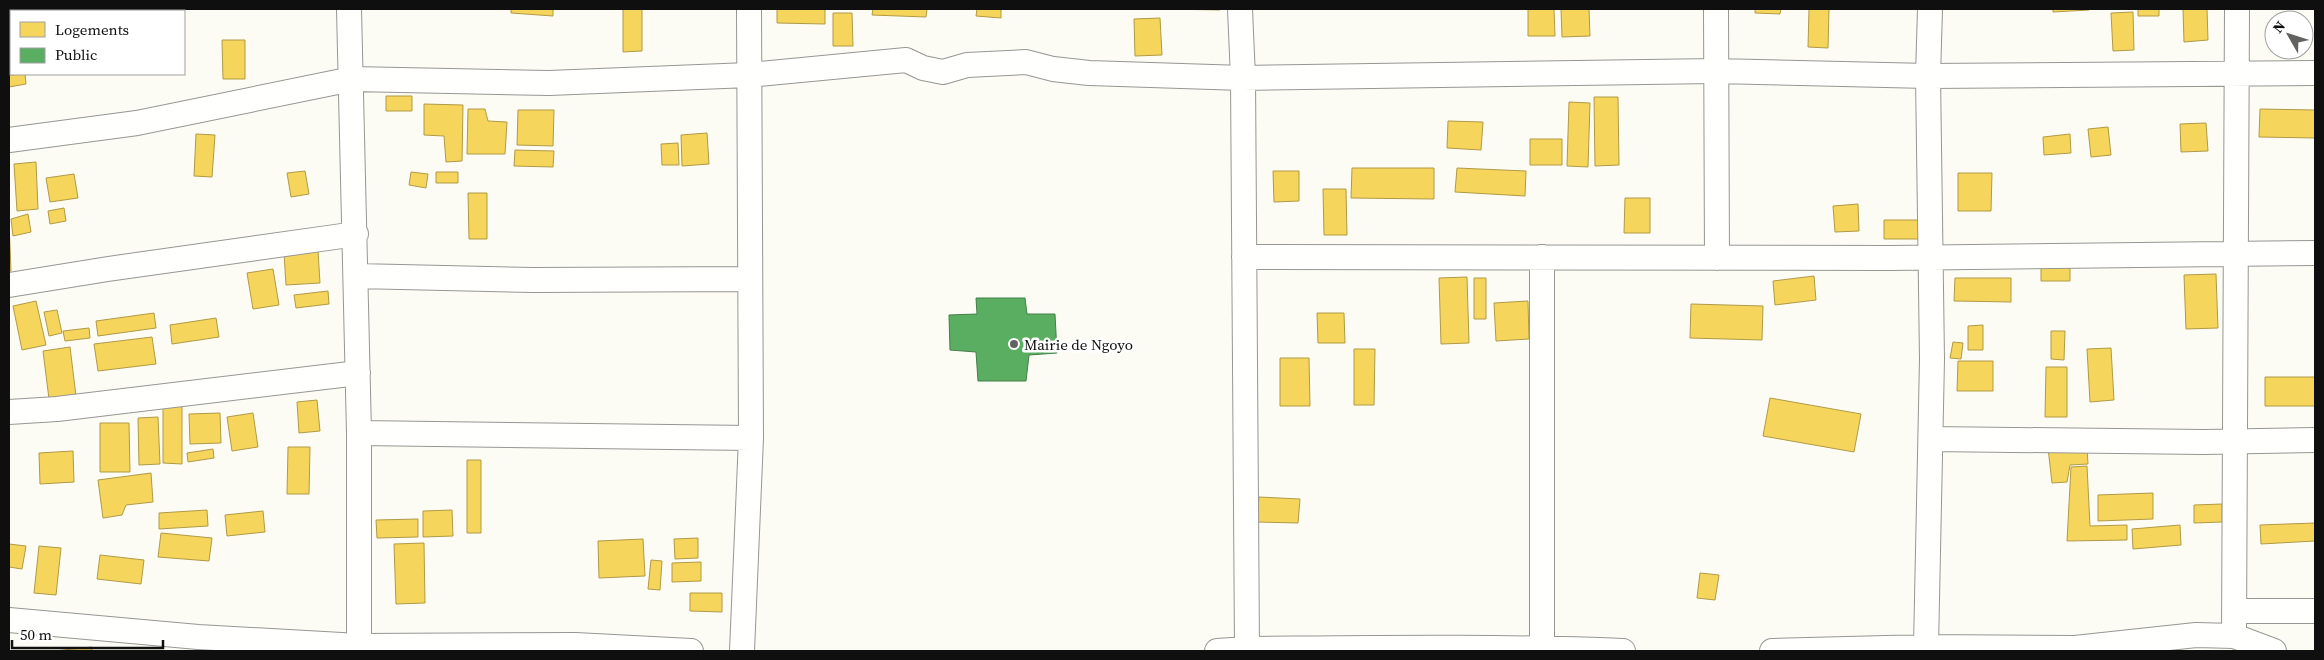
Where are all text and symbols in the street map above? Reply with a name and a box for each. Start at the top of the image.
legend [10,10,185,75]
north arrow [2264,10,2314,60]
text: N [2268,17,2290,37]
text: Logements [55,19,129,40]
text: Public [55,44,97,65]
place label: Mairie de Ngoyo [1024,334,1133,355]
marker: Mairie de Ngoyo [1008,338,1020,350]
scale bar [12,618,164,650]
text: 50 m [20,624,52,645]

